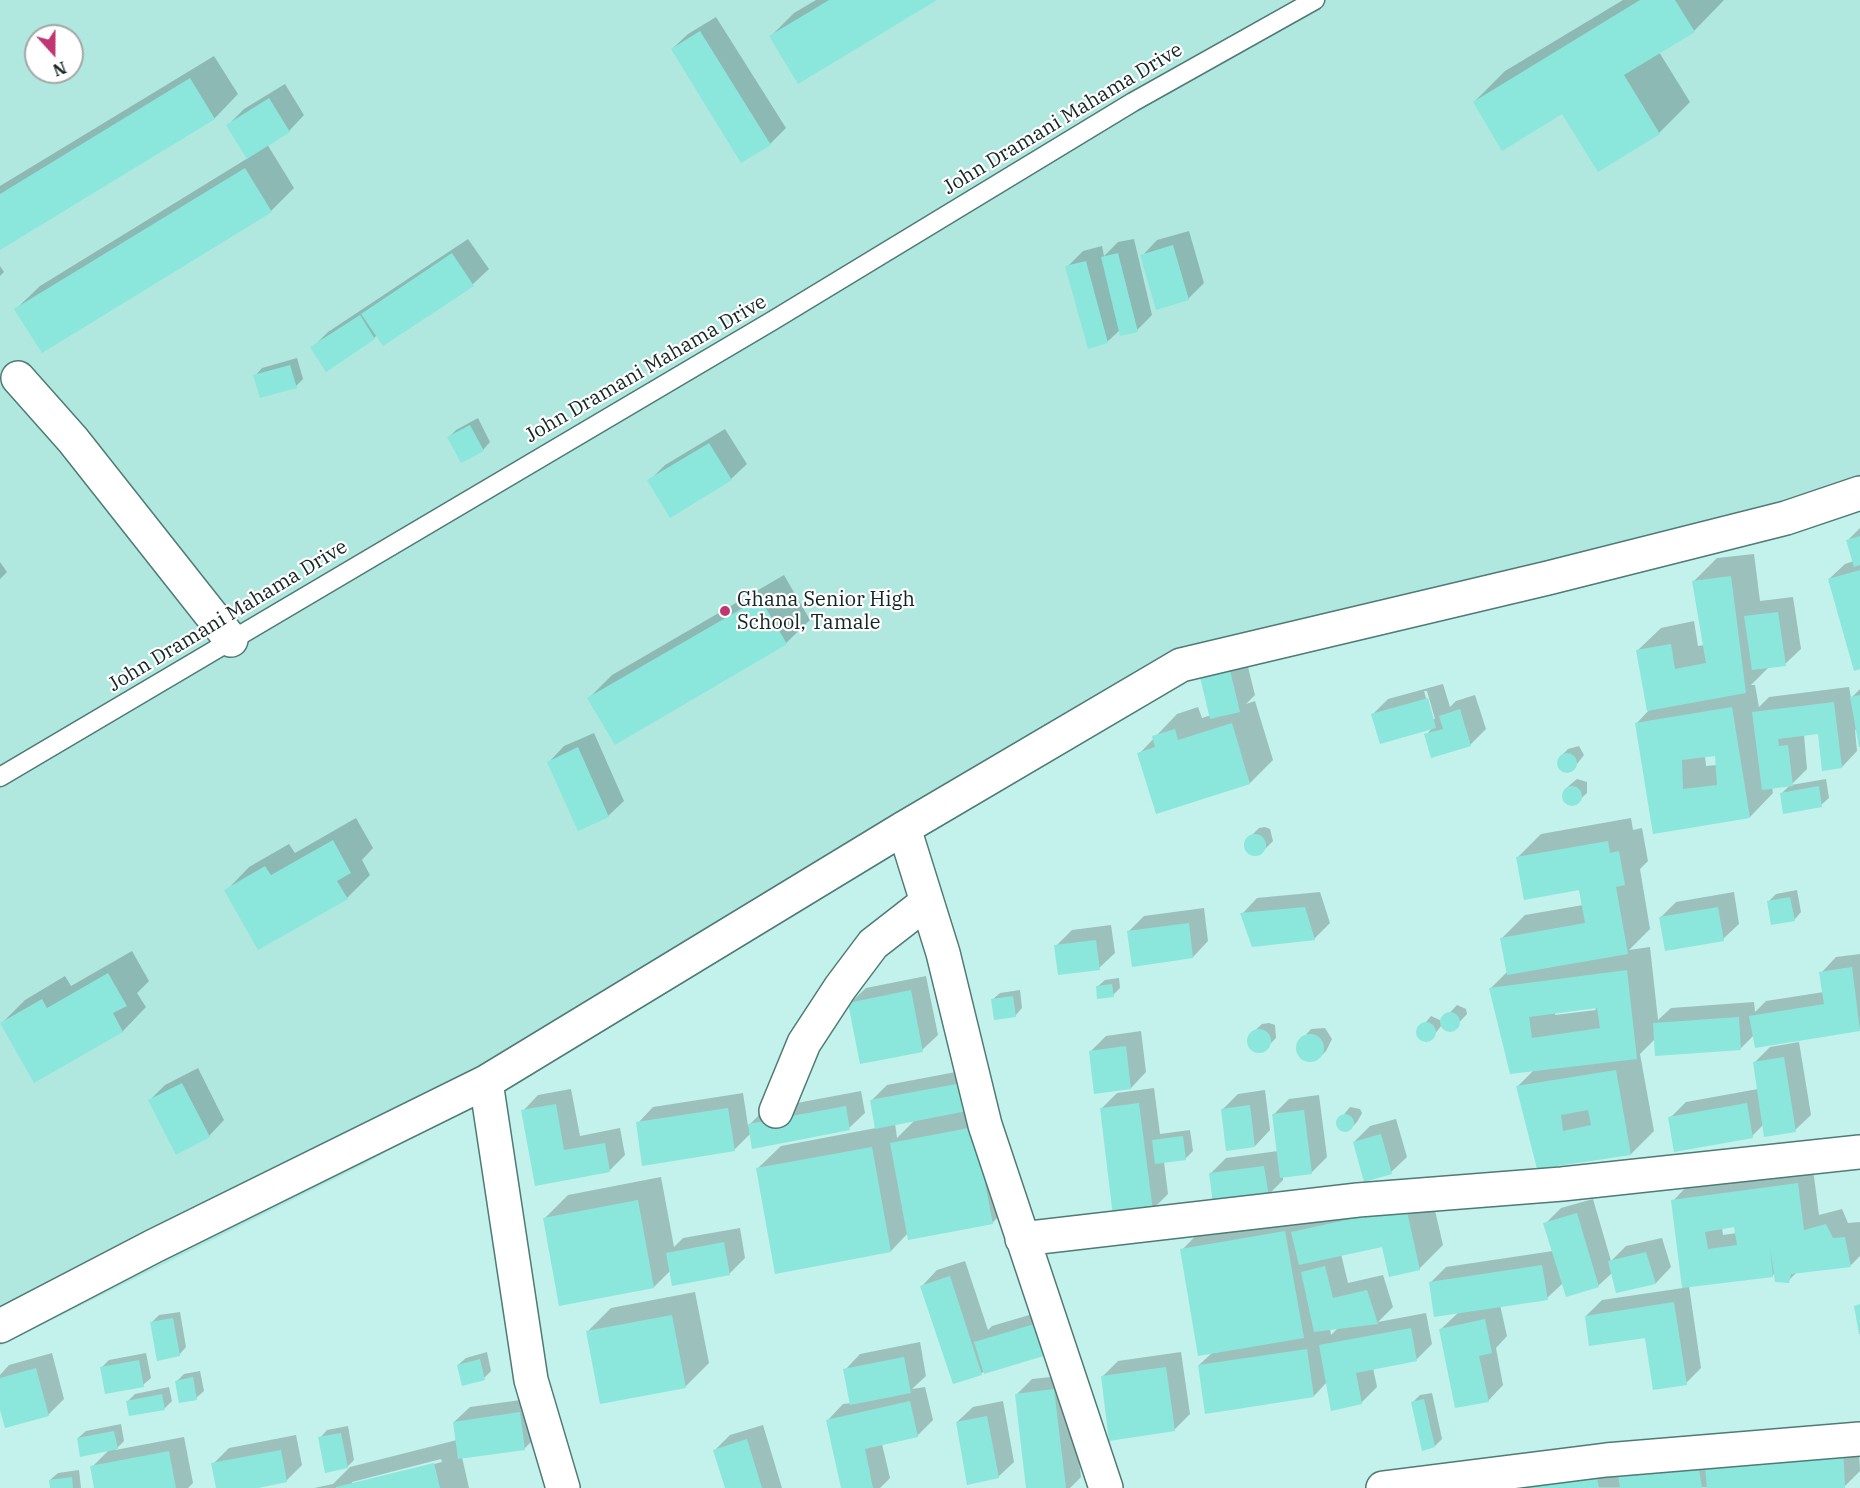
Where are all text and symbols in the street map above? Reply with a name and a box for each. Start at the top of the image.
north arrow [24,24,84,84]
street label: John Dramani Mahama Drive [939,38,1187,200]
text: N [50,57,69,81]
street label: John Dramani Mahama Drive [521,290,771,448]
street label: John Dramani Mahama Drive [104,535,352,697]
place label: Ghana Senior High School, Tamale [737,588,915,635]
marker: Ghana Senior High School, Tamale [718,604,732,618]

